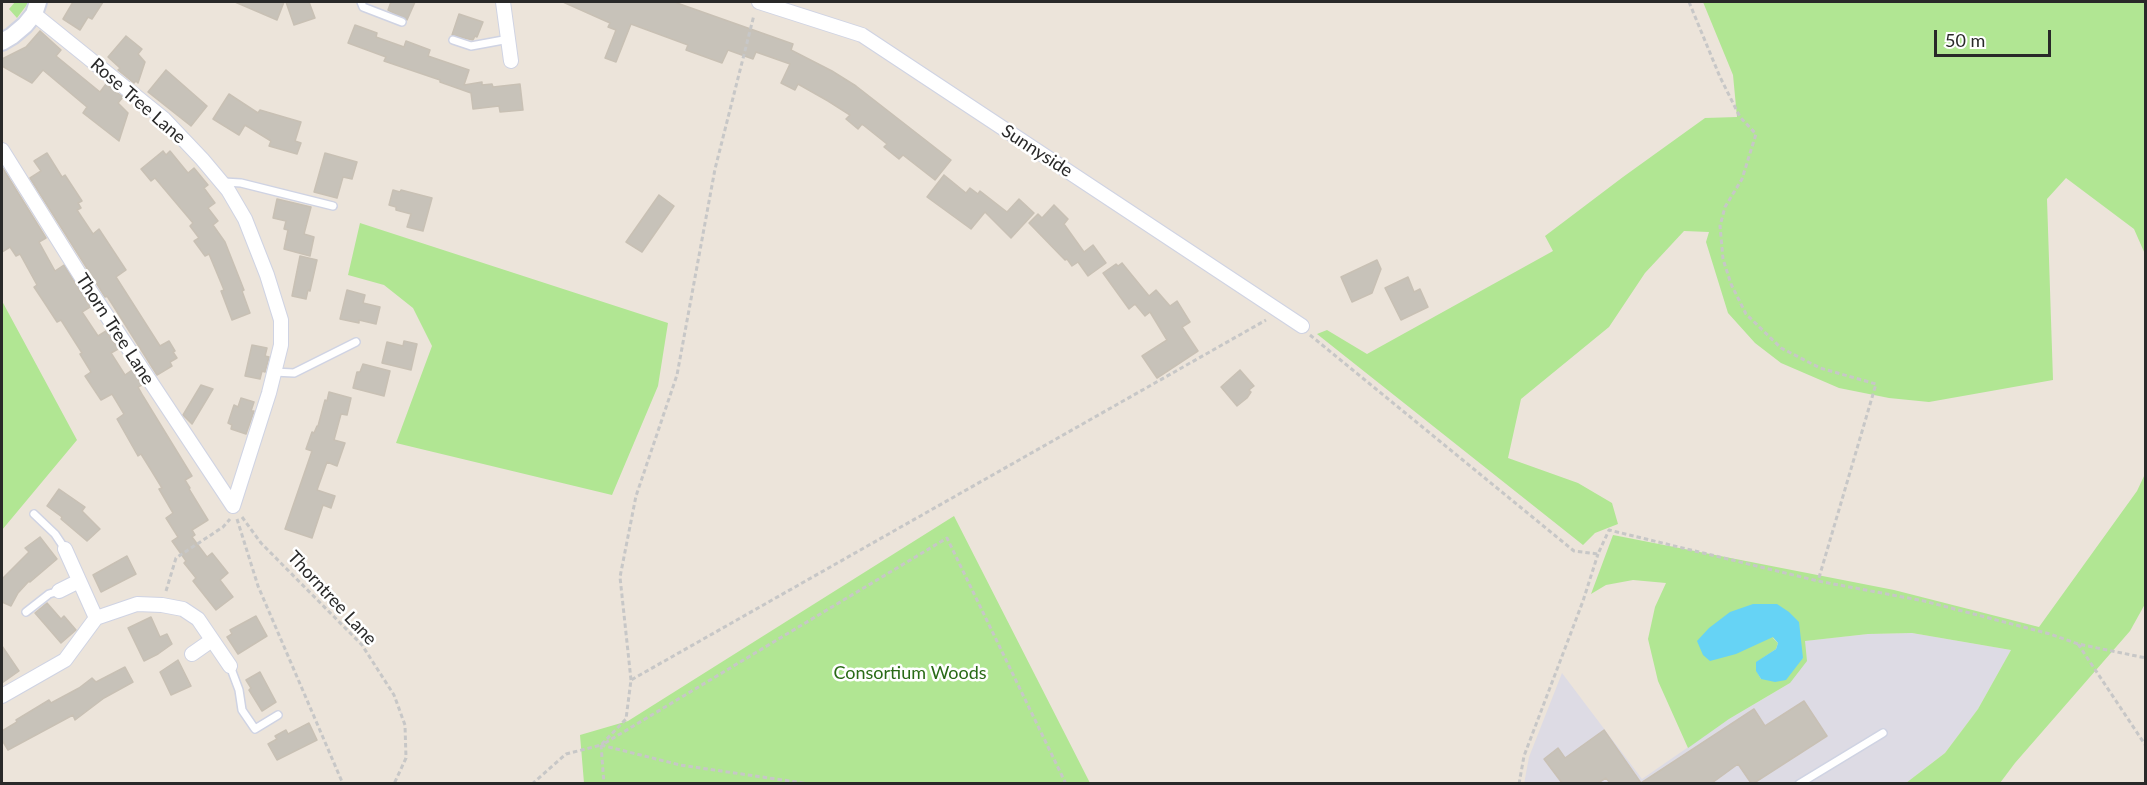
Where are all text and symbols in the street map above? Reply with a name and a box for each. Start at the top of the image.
scale bar [1937,18,2054,56]
text: 50 m [1945,29,1985,51]
street label: Rose Tree Lane [86,54,190,148]
street label: Sunnyside [997,120,1077,182]
street label: Thorn Tree Lane [71,269,159,389]
street label: Thorntree Lane [283,546,381,650]
park label: Consortium Woods [833,662,987,684]

